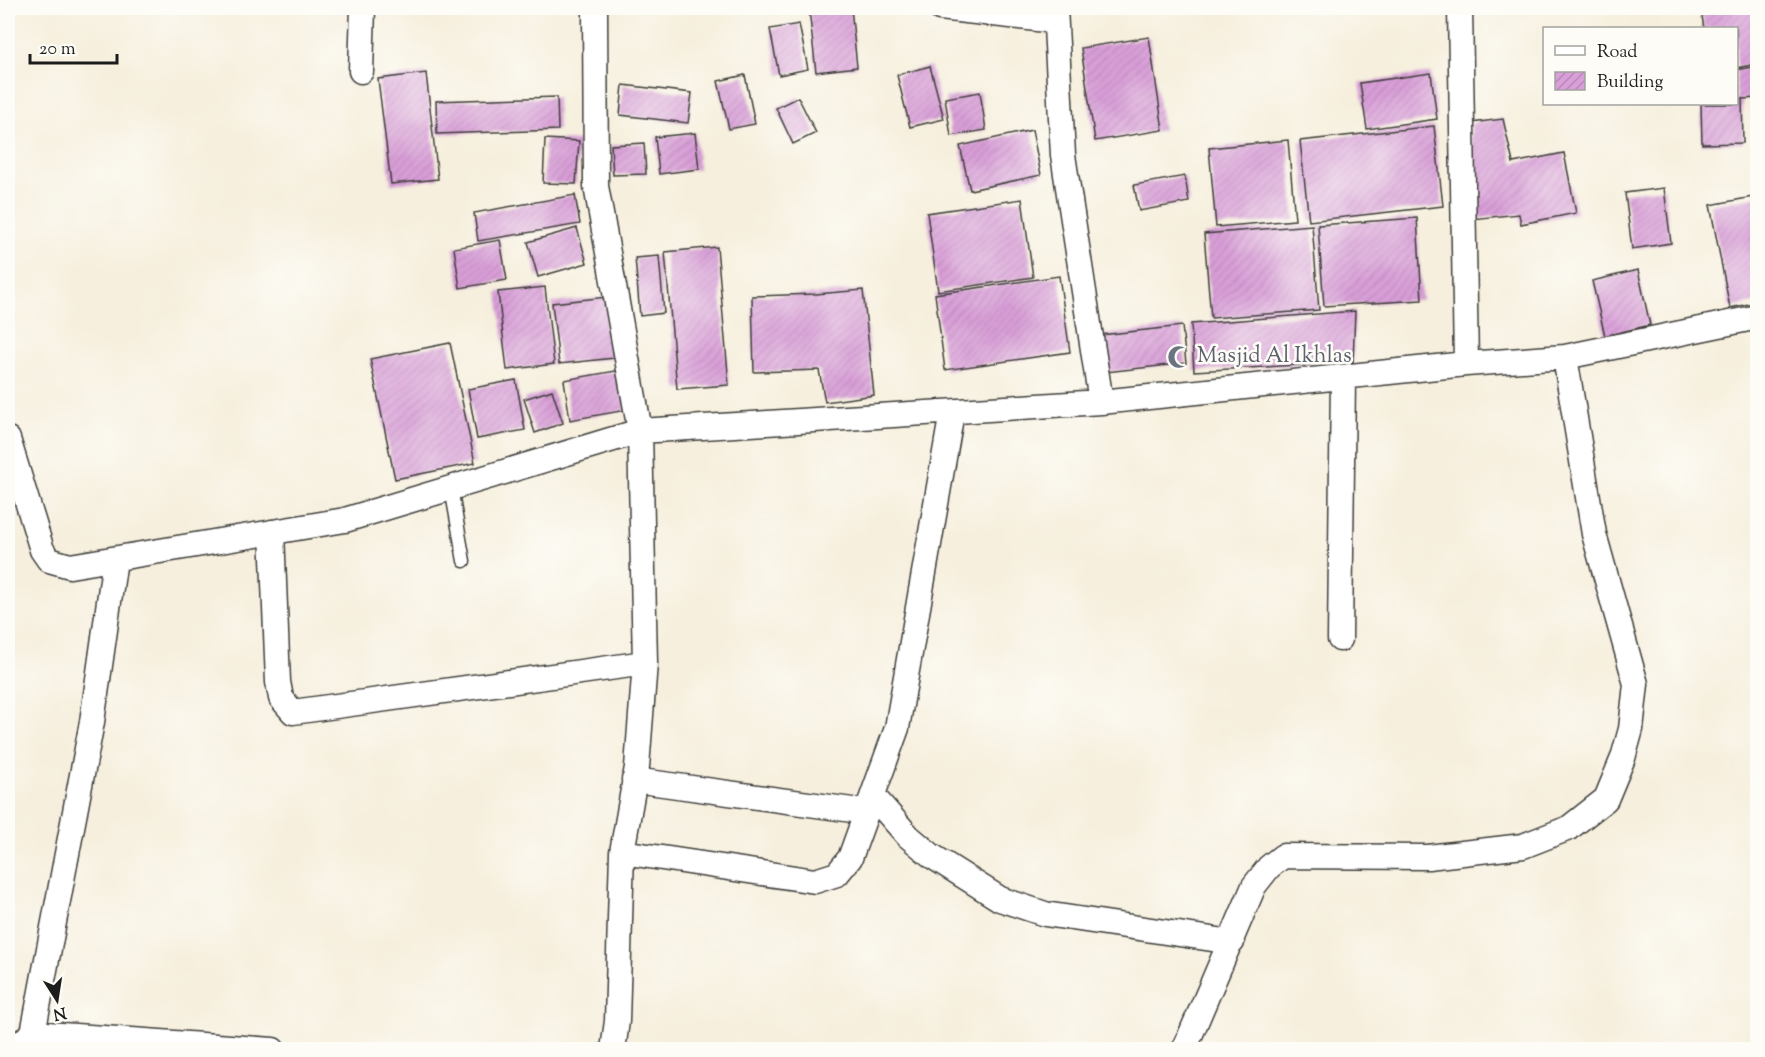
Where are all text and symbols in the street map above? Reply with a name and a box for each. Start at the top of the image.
scale bar [30,27,117,65]
legend [1543,27,1738,105]
text: 20 m [39,37,76,63]
text: Road [1597,40,1637,66]
text: Building [1597,70,1663,96]
place label: Masjid Al Ikhlas [1197,341,1352,373]
mosque icon: Masjid Al Ikhlas [1166,344,1192,370]
north arrow [27,970,87,1030]
text: N [51,1000,68,1025]

